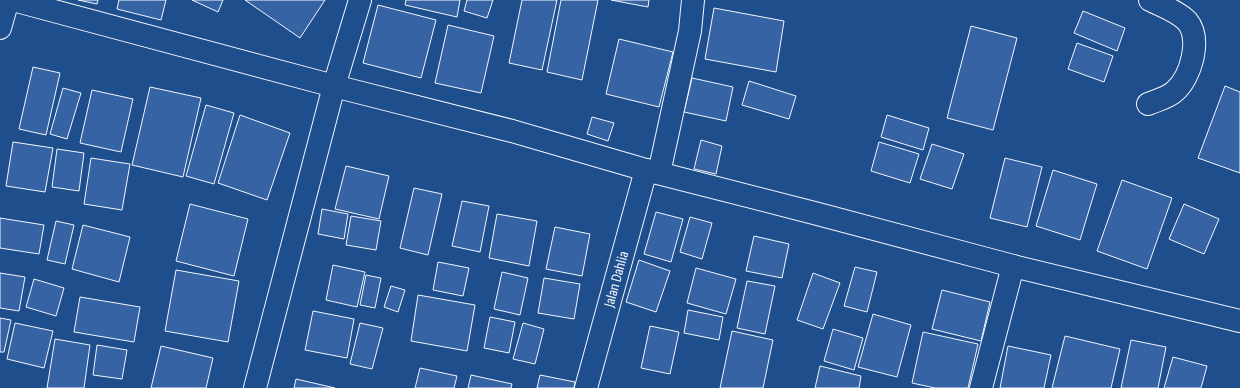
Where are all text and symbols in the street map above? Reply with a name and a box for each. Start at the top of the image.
street label: Jalan Dahlia [599,249,633,310]

